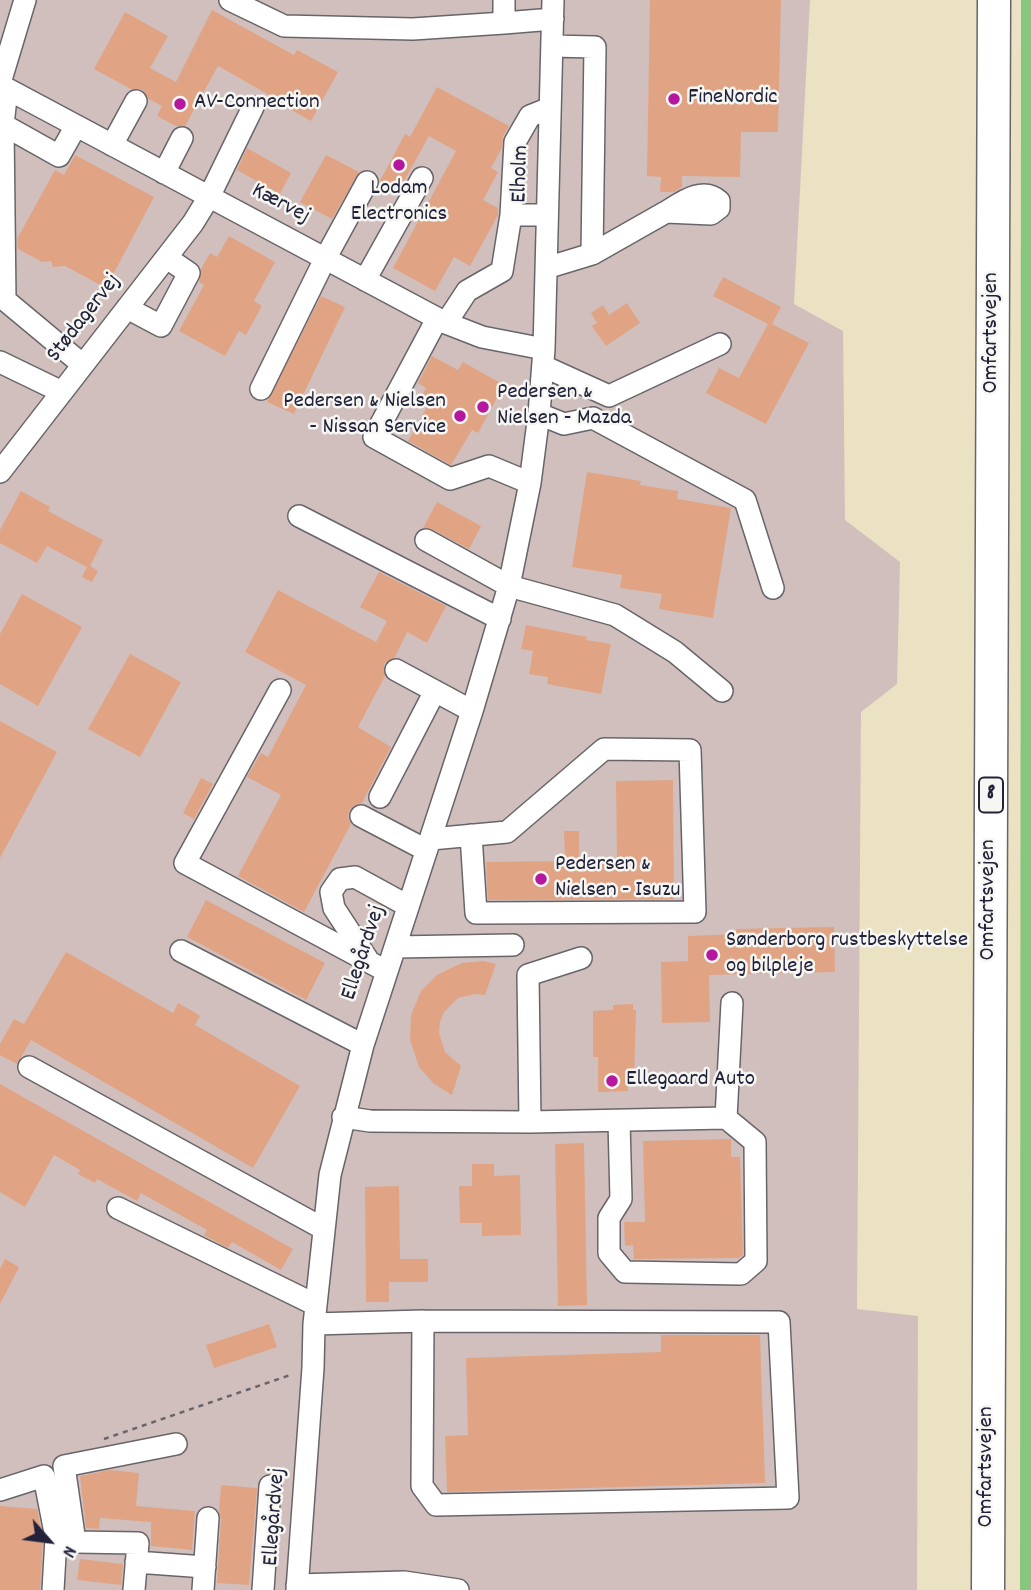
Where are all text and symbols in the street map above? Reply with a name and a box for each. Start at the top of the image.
place label: FineNordic [688,85,778,113]
place label: AV-Connection [194,90,320,118]
marker: FineNordic [666,91,682,107]
marker: AV-Connection [172,96,188,112]
street label: Elholm [507,145,537,203]
marker: Lodam Electronics [391,157,407,173]
place label: Lodam Electronics [351,176,447,230]
street label: Kærvej [246,178,314,232]
street label: Stødagervej [42,269,128,369]
street label: Omfartsvejen [979,272,1007,394]
place label: Pedersen & Nielsen - Mazda [497,380,632,434]
place label: Pedersen & Nielsen - Nissan Service [283,389,446,443]
marker: Pedersen & Nielsen - Mazda [475,399,491,415]
marker: Pedersen & Nielsen - Nissan Service [452,408,468,424]
road number: 8 [979,778,1003,812]
street label: Omfartsvejen [976,839,1004,961]
place label: Pedersen & Nielsen - Isuzu [555,852,680,906]
marker: Pedersen & Nielsen - Isuzu [533,871,549,887]
street label: Ellegårdvej [337,902,393,1004]
place label: Sønderborg rustbeskyttelse og bilpleje [726,928,968,982]
marker: Sønderborg rustbeskyttelse og bilpleje [704,947,720,963]
place label: Ellegaard Auto [626,1067,755,1095]
marker: Ellegaard Auto [604,1073,620,1089]
street label: Omfartsvejen [974,1406,1002,1528]
street label: Ellegårdvej [259,1467,293,1567]
north arrow [14,1506,84,1576]
text: N [54,1541,82,1562]

